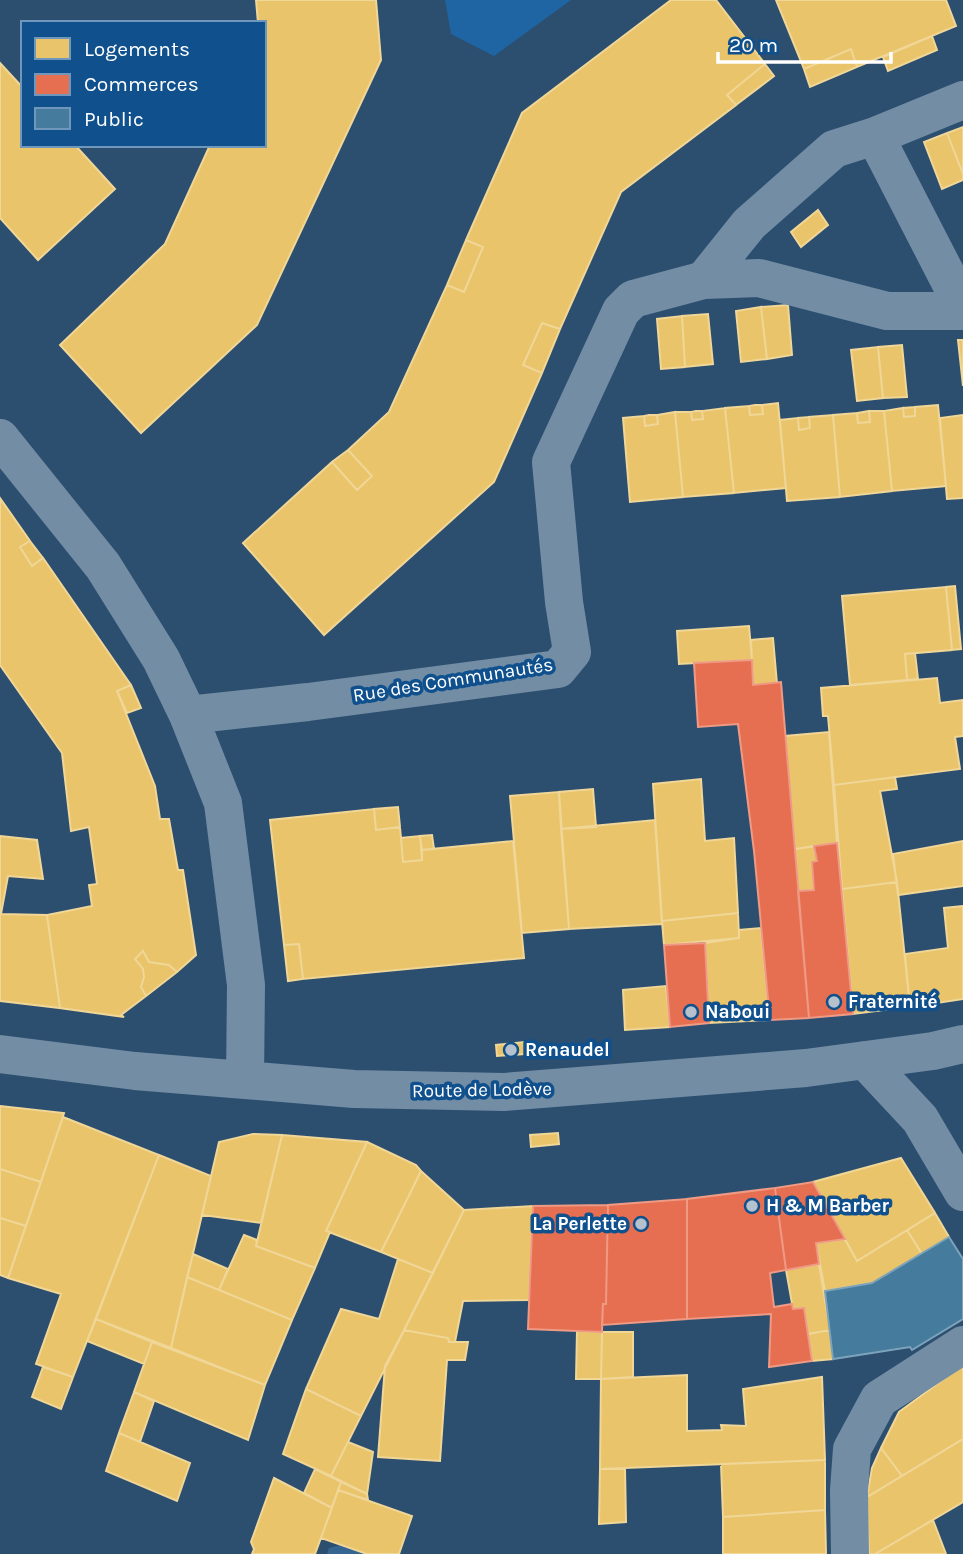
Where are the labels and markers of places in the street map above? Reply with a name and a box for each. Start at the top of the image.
place label: Fraternité [848,991,938,1013]
marker: Fraternité [826,994,842,1010]
place label: Naboui [705,1001,770,1023]
marker: Naboui [683,1004,699,1020]
place label: Renaudel [525,1039,610,1061]
marker: Renaudel [503,1042,519,1058]
place label: H & M Barber [766,1195,889,1217]
marker: H & M Barber [744,1198,760,1214]
place label: La Perlette [532,1213,627,1235]
marker: La Perlette [633,1216,649,1232]

